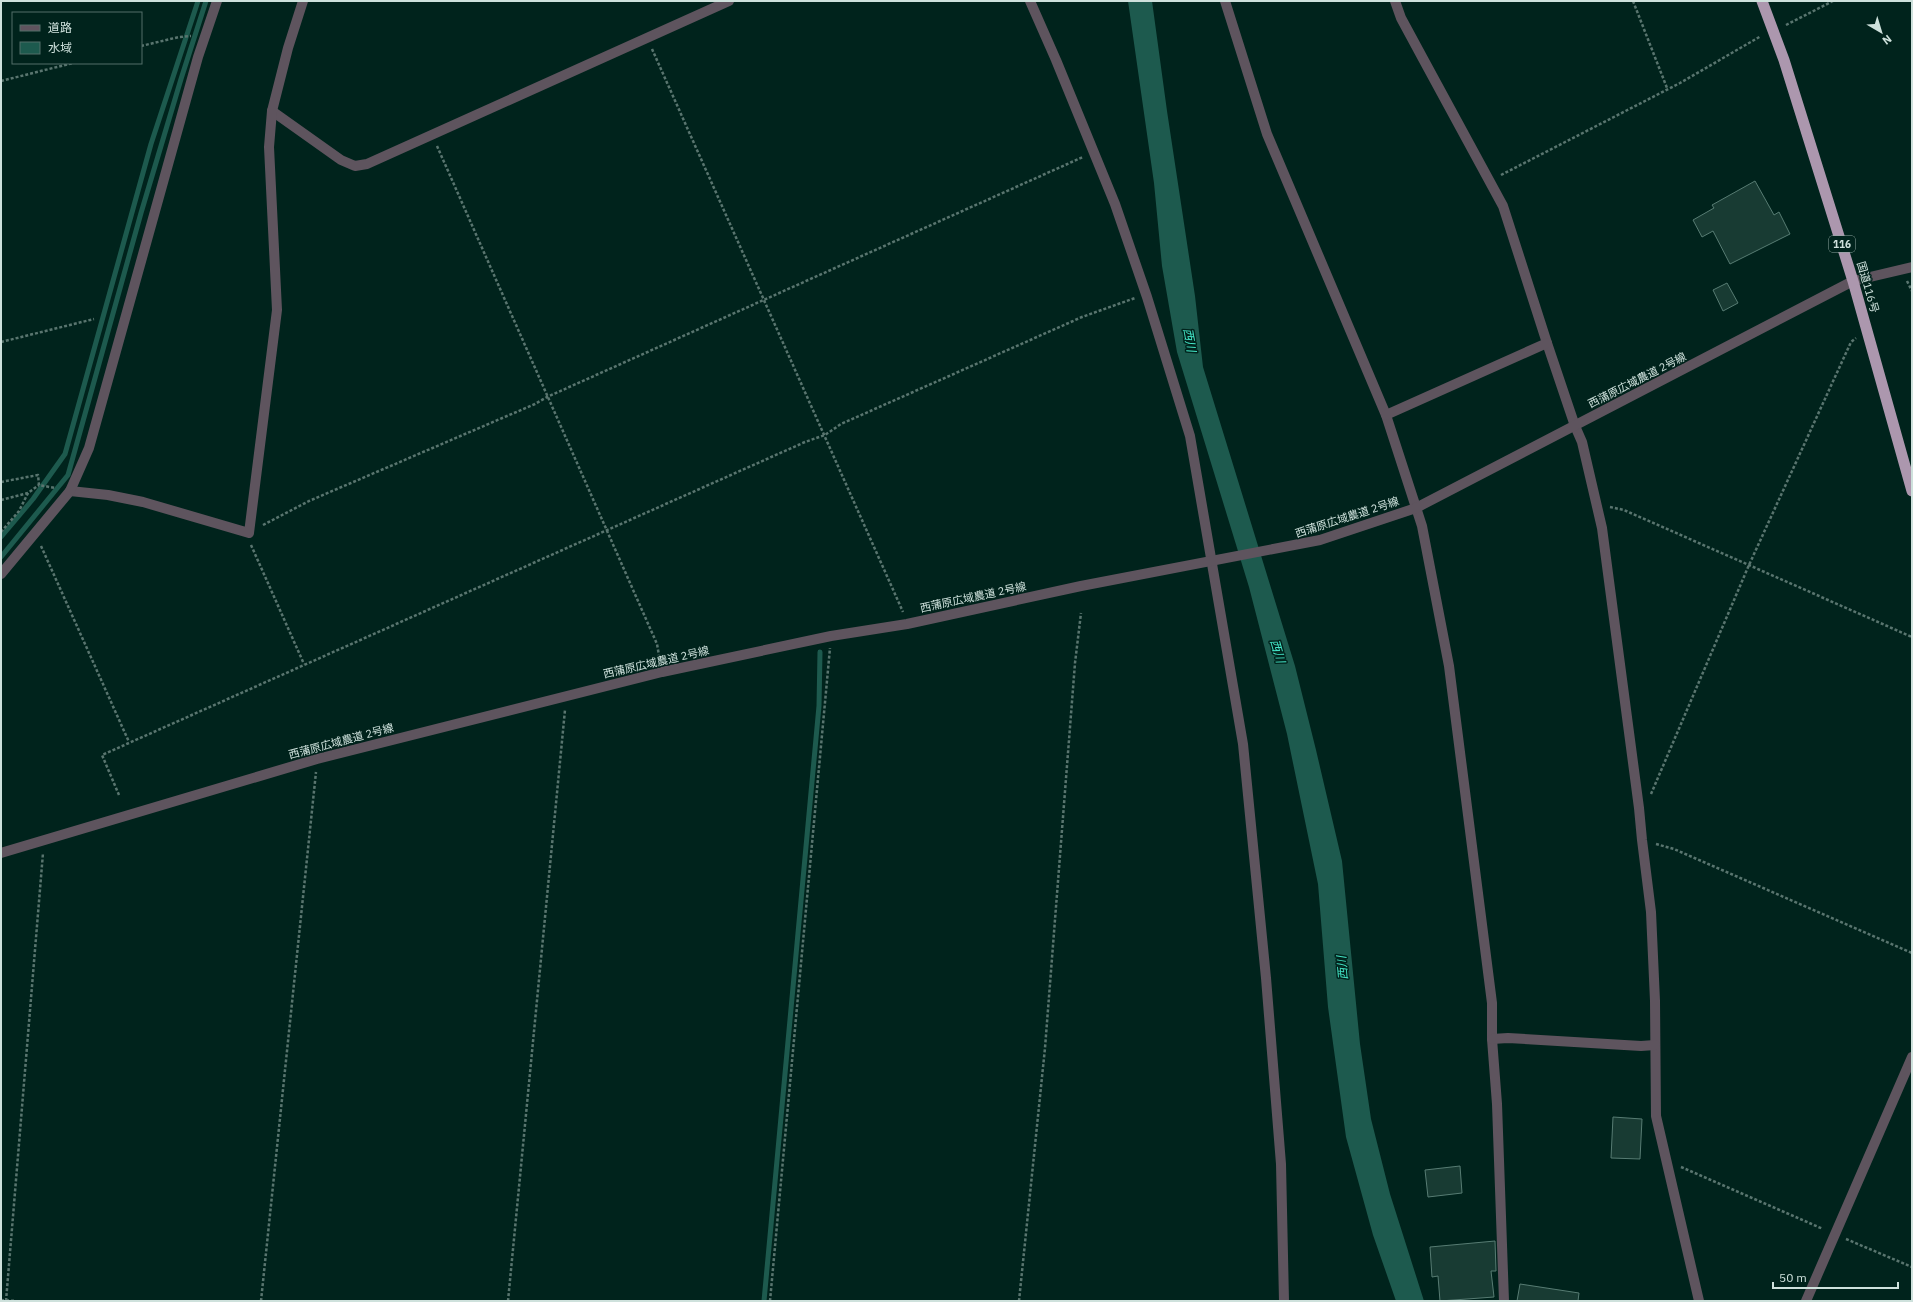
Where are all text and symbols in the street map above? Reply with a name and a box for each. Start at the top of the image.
legend [12,12,142,64]
north arrow [1861,12,1901,52]
text: 道路 [48,20,72,35]
text: N [1880,32,1895,48]
text: 水域 [48,40,72,55]
road number: 116 [1829,236,1855,252]
street label: 国道116号 [1854,260,1882,314]
water label: 西川 [1181,327,1200,355]
street label: 西蒲原広域農道 2号線 [1586,349,1688,411]
street label: 西蒲原広域農道 2号線 [1293,494,1401,540]
street label: 西蒲原広域農道 2号線 [919,579,1027,615]
water label: 西川 [1267,637,1289,667]
street label: 西蒲原広域農道 2号線 [602,643,710,681]
street label: 西蒲原広域農道 2号線 [287,720,395,762]
water label: 西川 [1333,953,1351,981]
scale bar [1773,1264,1898,1290]
text: 50 m [1779,1270,1807,1285]

